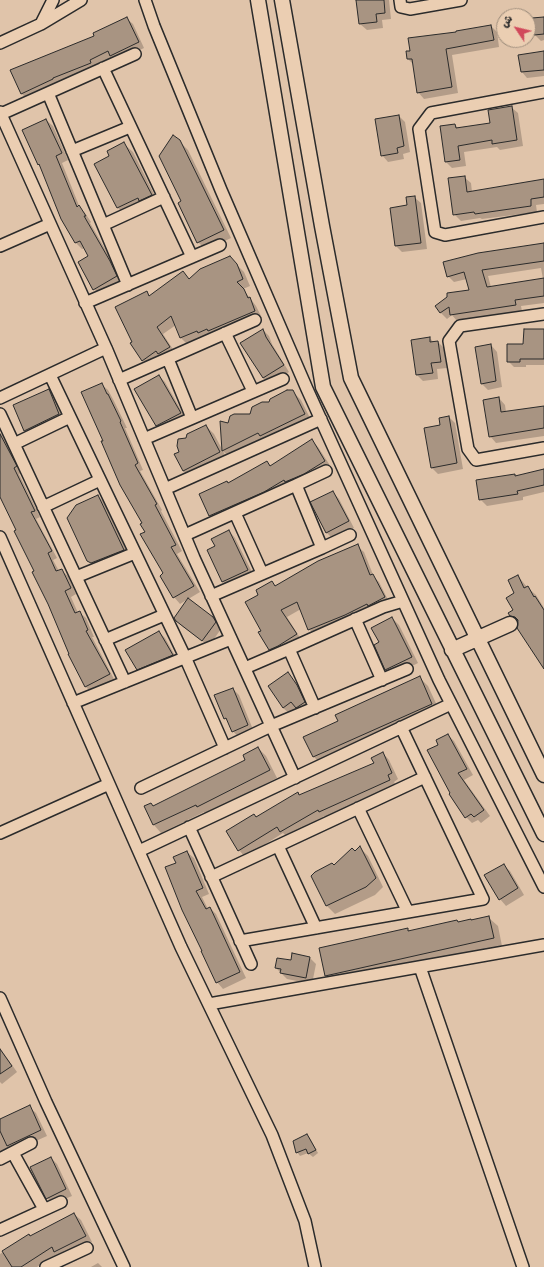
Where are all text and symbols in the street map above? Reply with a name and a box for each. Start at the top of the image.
north arrow [496,8,536,48]
text: ش [498,13,515,30]

